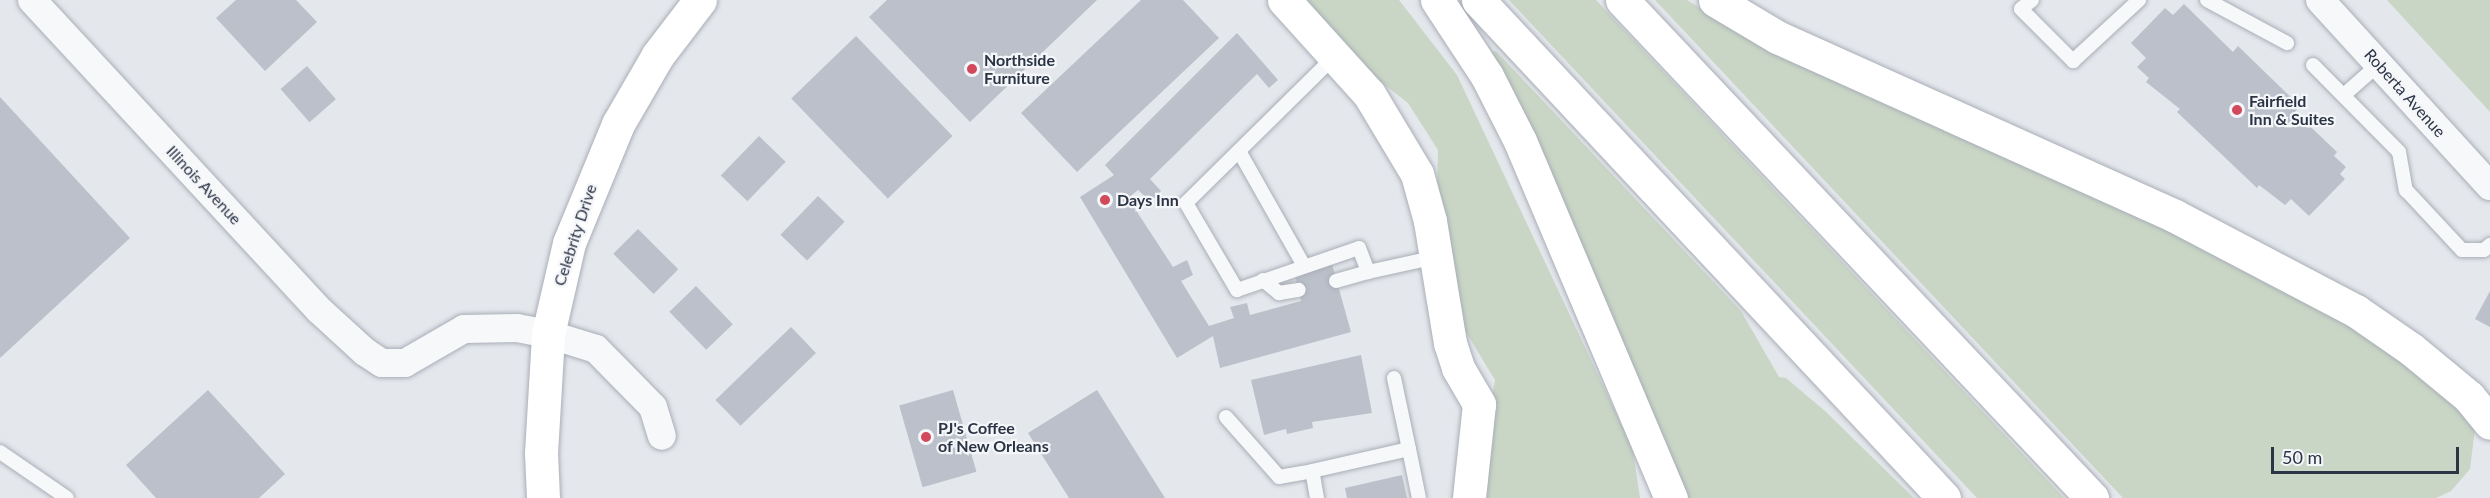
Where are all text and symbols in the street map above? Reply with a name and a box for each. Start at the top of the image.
street label: Roberta Avenue [2360,45,2450,141]
place label: Northside Furniture [984,50,1055,88]
marker: Northside Furniture [965,62,979,76]
place label: Fairfield Inn & Suites [2249,91,2334,129]
marker: Fairfield Inn & Suites [2230,103,2244,117]
street label: Illinois Avenue [162,141,246,229]
street label: Celebrity Drive [549,182,601,288]
place label: Days Inn [1117,190,1179,210]
marker: Days Inn [1098,193,1112,207]
place label: PJ's Coffee of New Orleans [938,418,1049,456]
marker: PJ's Coffee of New Orleans [919,430,933,444]
scale bar [2274,435,2462,473]
text: 50 m [2282,446,2322,468]

